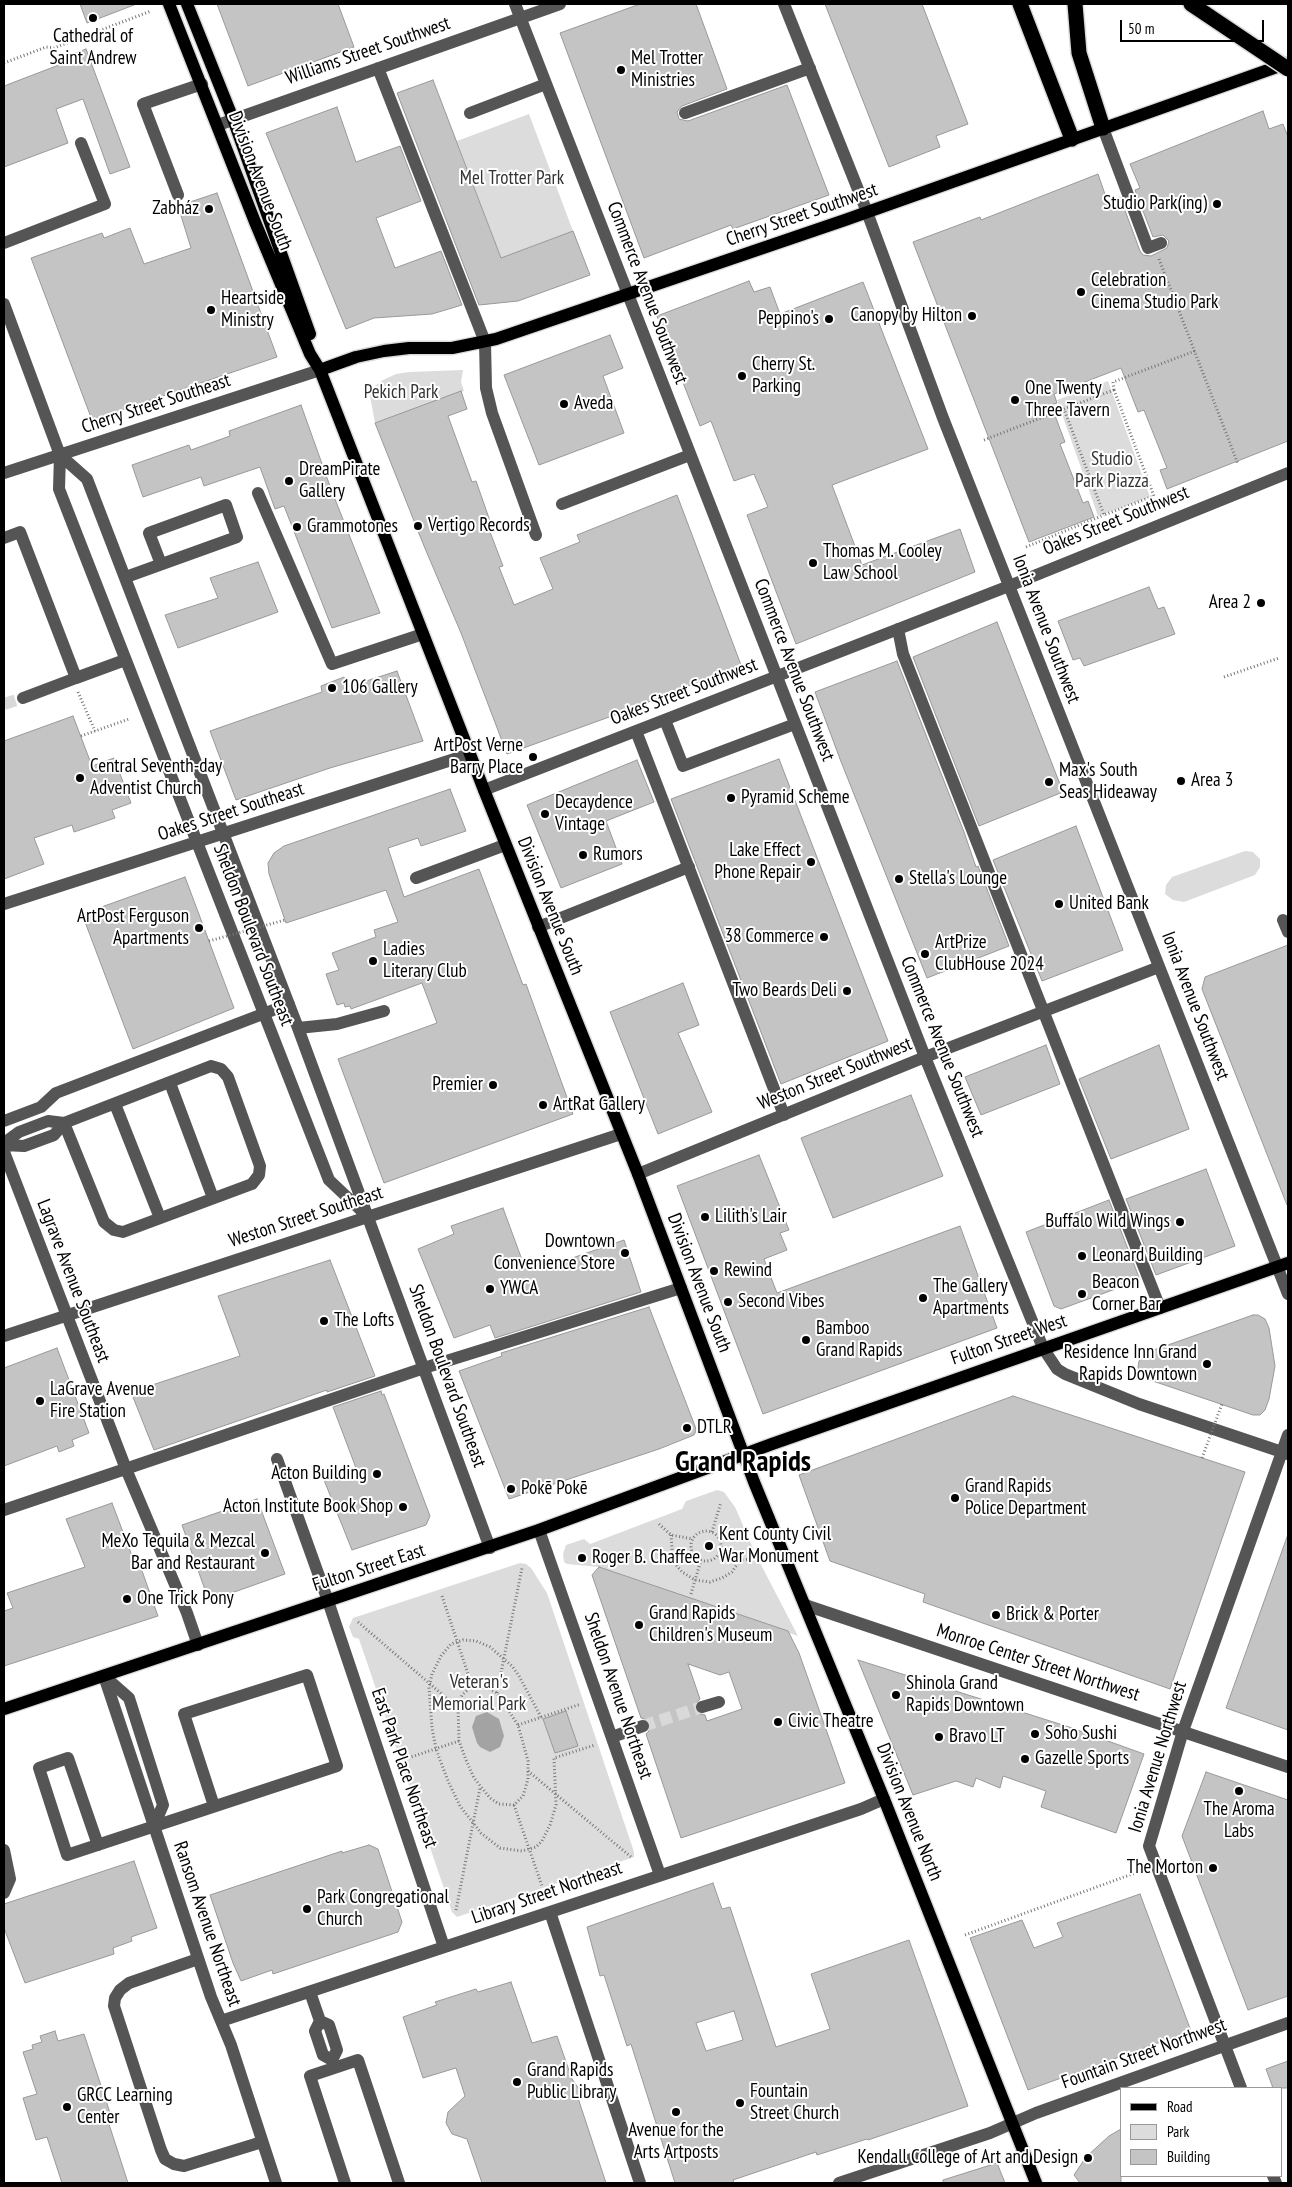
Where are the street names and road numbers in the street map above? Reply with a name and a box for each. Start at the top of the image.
street label: Williams Street Southwest [283,12,453,90]
street label: Division Avenue South [223,108,297,254]
street label: Cherry Street Southwest [723,178,881,252]
street label: Commerce Avenue Southwest [602,199,692,387]
street label: Cherry Street Southeast [79,369,233,439]
street label: Oakes Street Southwest [1040,481,1192,561]
street label: Ionia Avenue Southwest [1007,551,1085,707]
street label: Commerce Avenue Southwest [749,576,839,764]
street label: Oakes Street Southwest [607,653,761,731]
street label: Oakes Street Southeast [155,778,307,846]
street label: Division Avenue South [512,834,588,978]
street label: Sheldon Boulevard Southeast [208,841,298,1029]
street label: Ionia Avenue Southwest [1156,928,1234,1084]
street label: Commerce Avenue Southwest [895,953,989,1141]
street label: Weston Street Southwest [755,1033,915,1115]
street label: Weston Street Southeast [226,1181,386,1253]
street label: Lagrave Avenue Southeast [31,1196,115,1366]
street label: Division Avenue South [662,1210,736,1356]
street label: Sheldon Boulevard Southeast [403,1282,491,1470]
street label: Fulton Street West [948,1310,1070,1370]
street label: Fulton Street East [310,1539,428,1597]
street label: Sheldon Avenue Northeast [579,1610,657,1782]
street label: Monroe Center Street Northwest [934,1619,1142,1707]
street label: Ionia Avenue Northwest [1124,1679,1192,1835]
street label: East Park Place Northeast [366,1685,442,1851]
street label: Division Avenue North [871,1740,947,1884]
street label: Ransom Avenue Northeast [168,1839,246,2009]
street label: Library Street Northeast [469,1857,625,1929]
street label: Fountain Street Northwest [1059,2014,1229,2094]

